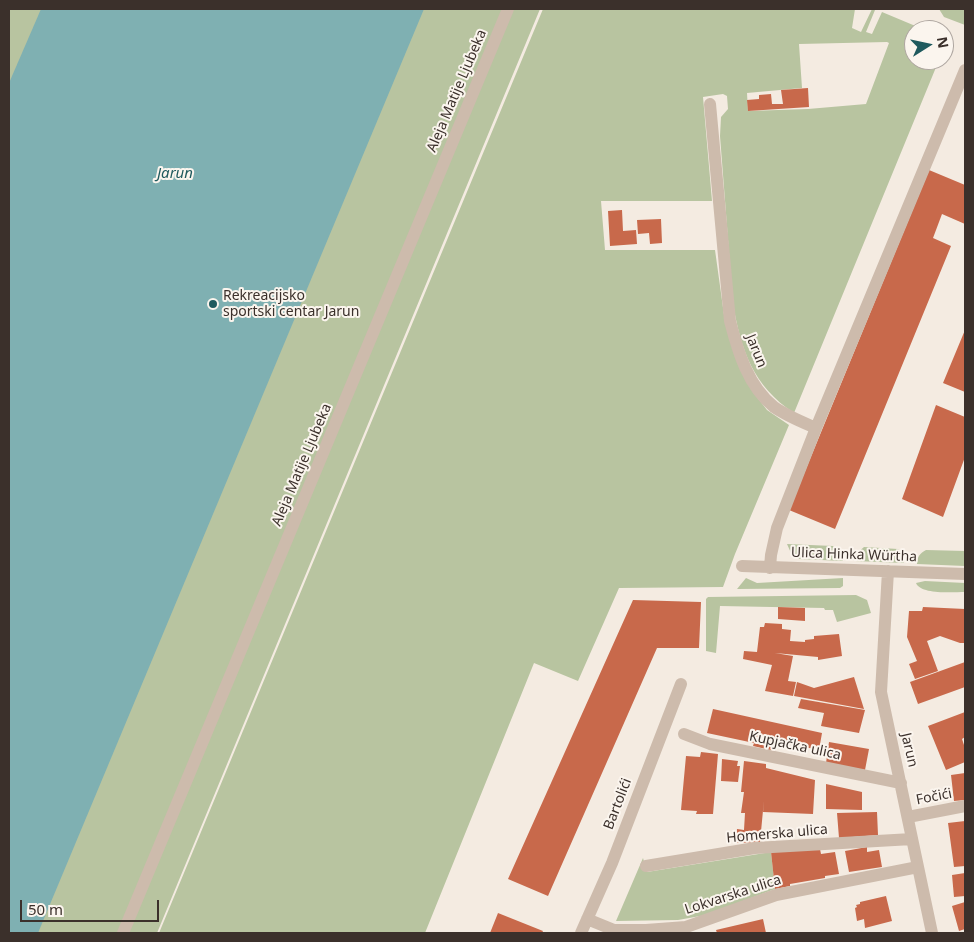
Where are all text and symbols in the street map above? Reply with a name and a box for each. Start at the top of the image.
north arrow [904,20,954,70]
street label: Aleja Matije Ljubeka [424,27,490,155]
text: N [933,35,954,50]
water label: Jarun [157,165,193,183]
place label: Rekreacijsko sportski centar Jarun [223,288,359,321]
marker: Rekreacijsko sportski centar Jarun [207,298,219,310]
street label: Jarun [742,332,770,370]
street label: Aleja Matije Ljubeka [269,401,335,529]
street label: Ulica Hinka Würtha [791,544,917,566]
street label: Kupjačka ulica [748,728,842,764]
street label: Jarun [897,731,921,769]
street label: Bartolići [601,776,635,832]
street label: Fočići [915,785,953,809]
street label: Homerska ulica [726,821,828,847]
street label: Lokvarska ulica [683,872,783,918]
scale bar [22,890,161,922]
text: 50 m [28,899,63,919]

